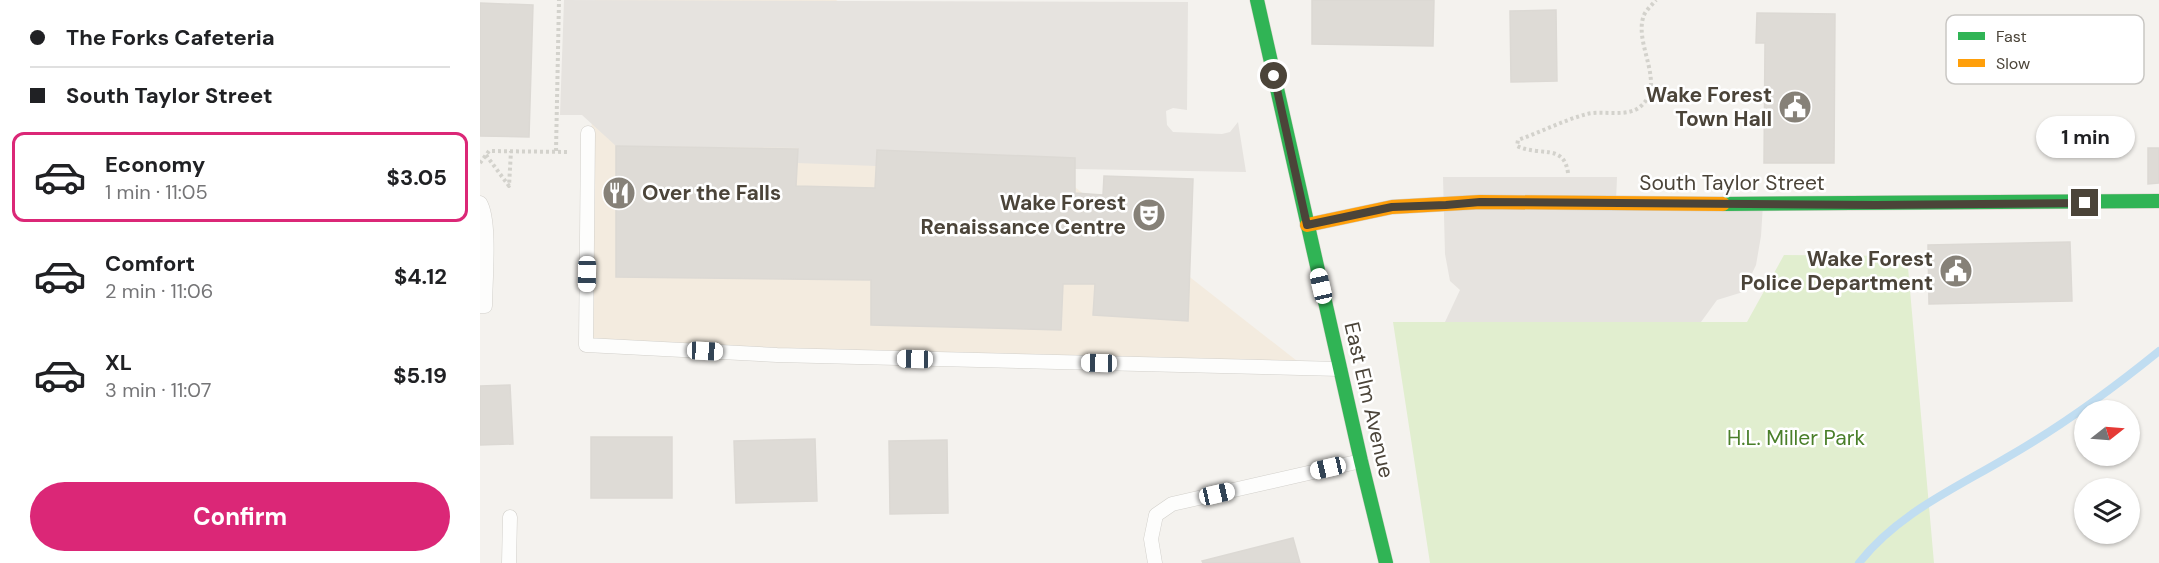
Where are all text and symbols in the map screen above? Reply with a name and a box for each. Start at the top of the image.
legend [1946,15,2144,84]
text: The Forks Cafeteria [66,23,275,52]
text: Fast [1996,26,2027,47]
text: Slow [1996,53,2030,74]
route start [1260,62,1287,89]
text: South Taylor Street [66,81,273,110]
place label: Wake Forest Town Hall [1646,81,1772,133]
public building icon: Wake Forest Town Hall [1777,89,1813,125]
callout: 1 min [2036,116,2134,158]
text: 1 min [2061,124,2110,150]
icon: car [33,150,87,204]
text: Economy [105,150,205,179]
text: $3.05 [387,163,447,192]
street label: South Taylor Street [1639,169,1825,197]
restaurant icon: Over the Falls [601,175,637,211]
text: 1 min · 11:05 [105,179,208,205]
place label: Over the Falls [642,179,781,207]
place label: Wake Forest Renaissance Centre [921,189,1126,241]
route end [2071,189,2098,216]
theatre icon: Wake Forest Renaissance Centre [1131,197,1167,233]
place label: Wake Forest Police Department [1740,245,1933,297]
icon: car [33,249,87,303]
text: Comfort [105,249,195,278]
public building icon: Wake Forest Police Department [1938,253,1974,289]
car [578,256,596,292]
text: $4.12 [394,262,447,291]
car [1308,266,1334,306]
text: 2 min · 11:06 [105,278,213,304]
street label: East Elm Avenue [1337,319,1401,481]
car [687,341,723,361]
icon: car [33,348,87,402]
text: XL [105,348,132,377]
car [897,350,933,368]
car [1081,354,1117,372]
text: $5.19 [393,361,447,390]
text: 3 min · 11:07 [105,377,211,403]
north arrow [2074,400,2140,466]
map controls [2074,400,2140,544]
park label: H.L. Miller Park [1727,424,1865,452]
car [1308,455,1348,481]
button: layers [2074,478,2140,544]
car [1197,481,1237,507]
button: Confirm [30,482,450,551]

